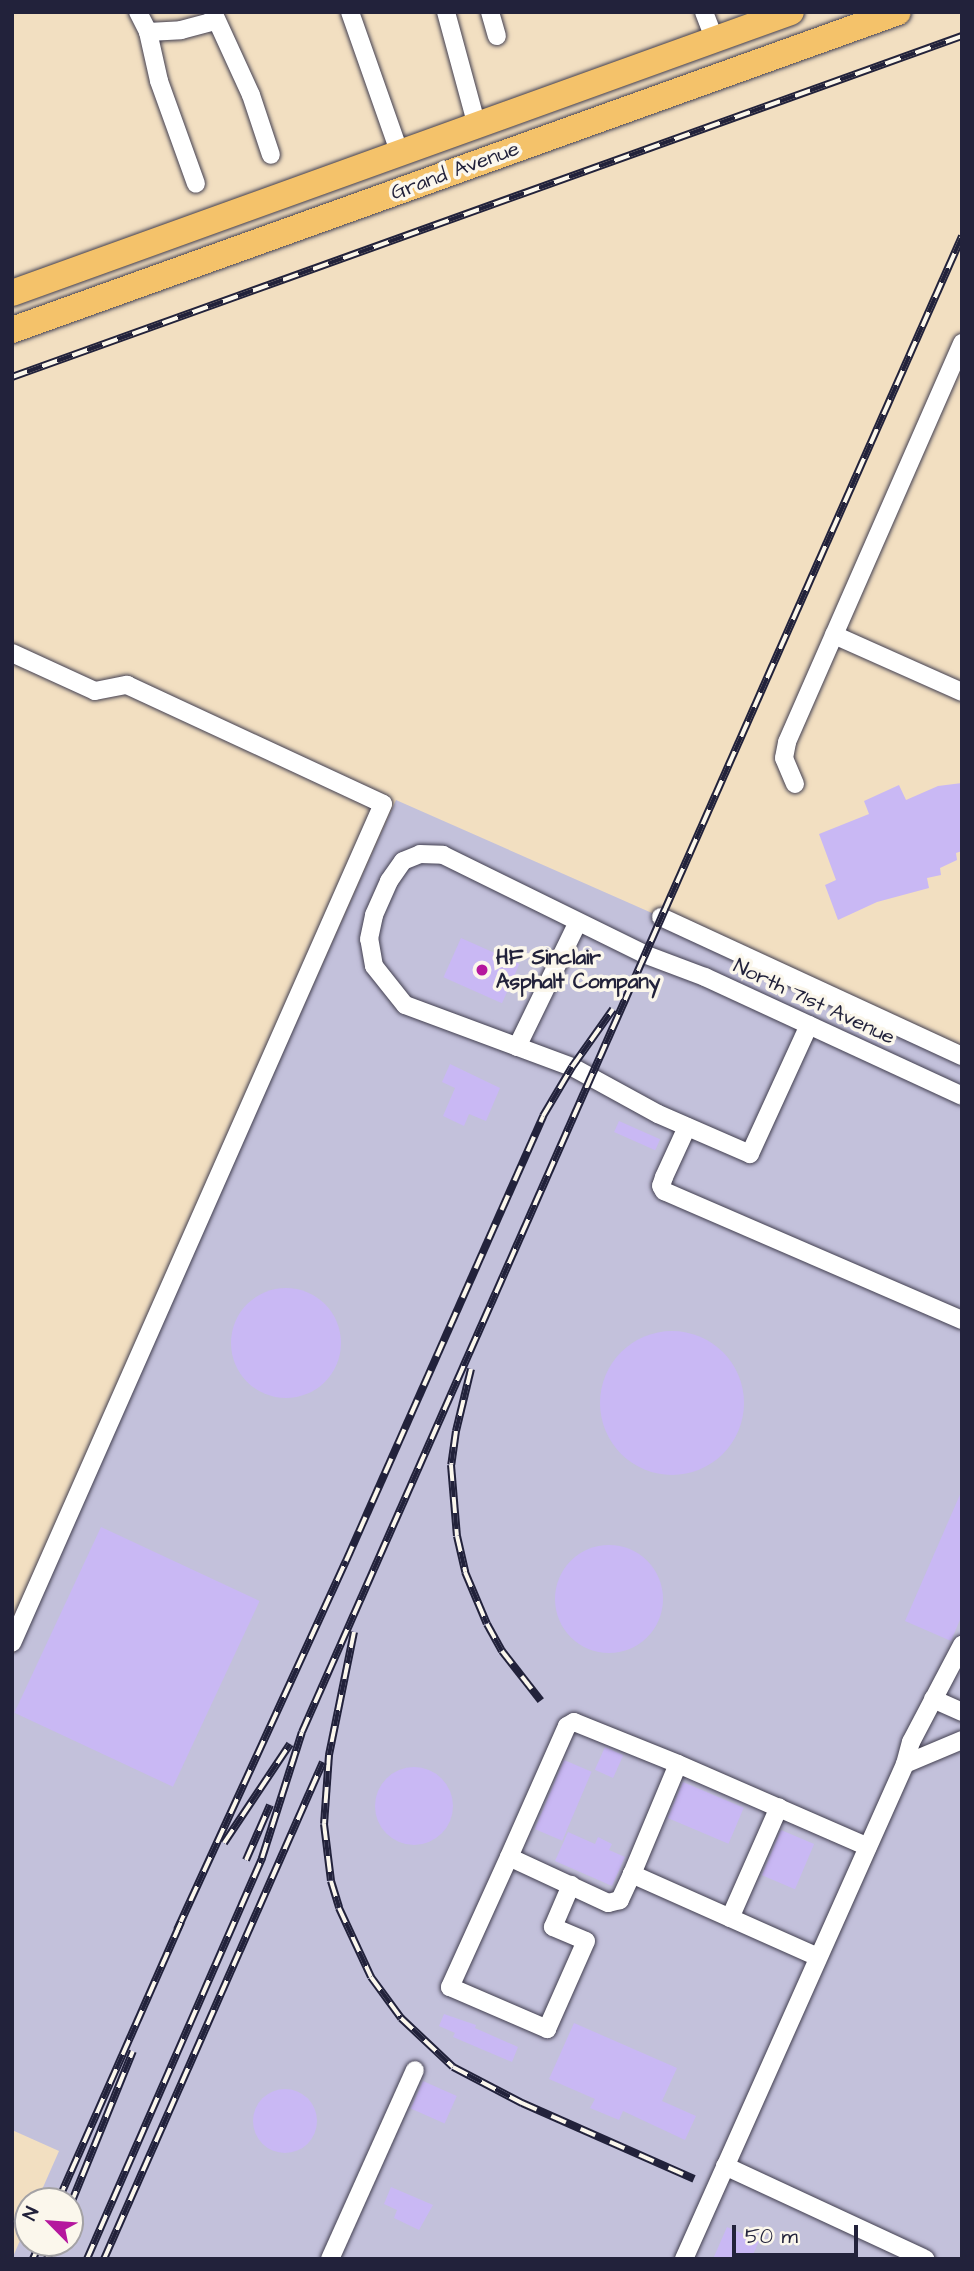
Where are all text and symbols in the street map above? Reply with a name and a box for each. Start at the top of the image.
street label: Grand Avenue [387,136,523,206]
place label: HF Sinclair Asphalt Company [496,945,660,995]
street label: North 71st Avenue [729,954,899,1050]
marker: HF Sinclair Asphalt Company [474,962,490,978]
north arrow [14,2187,84,2257]
text: N [17,2203,46,2225]
scale bar [736,2212,862,2256]
text: 50 m [745,2222,798,2251]

